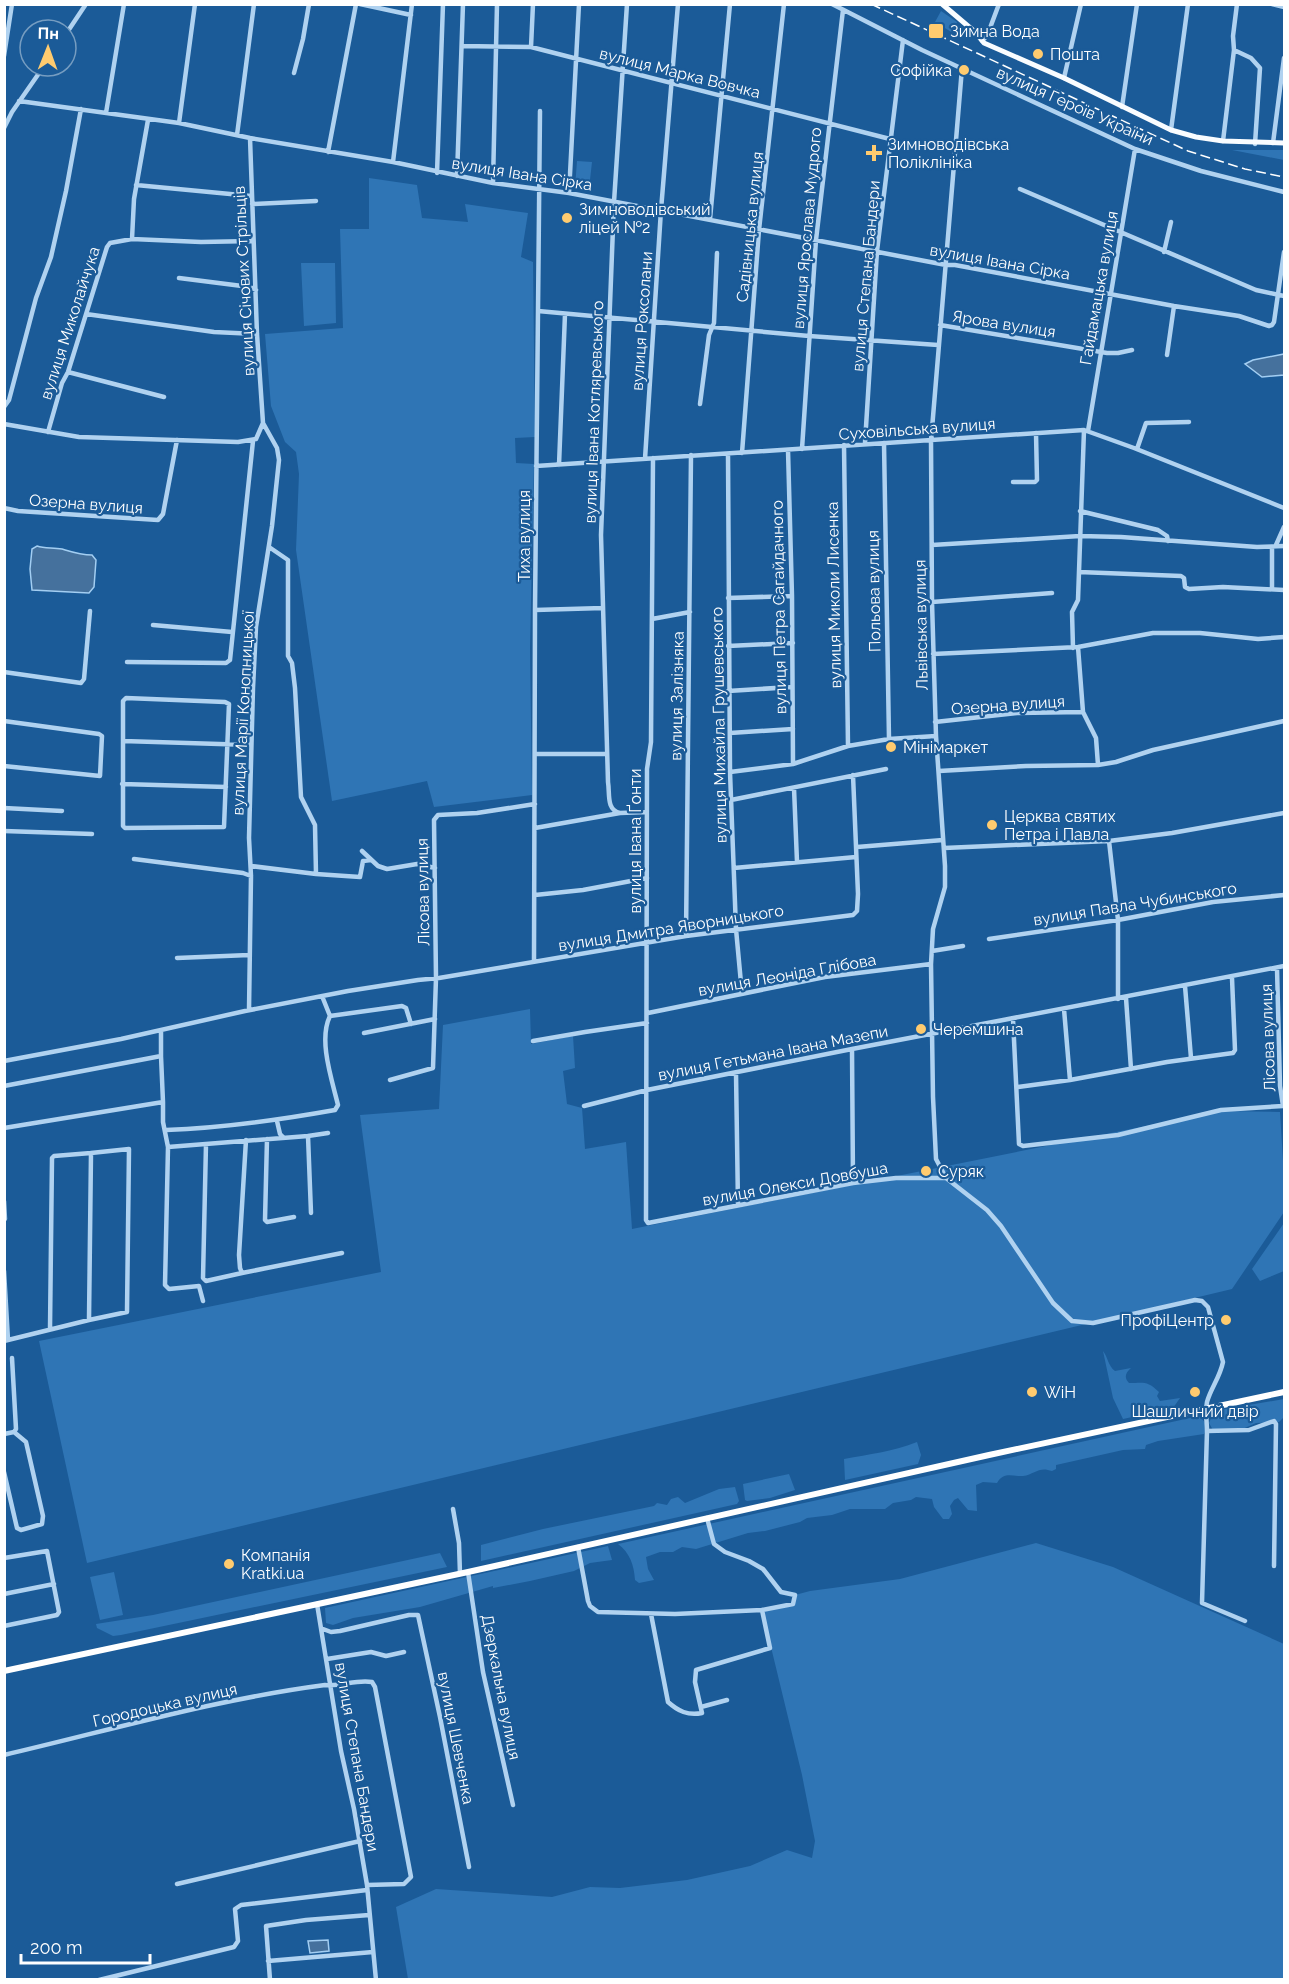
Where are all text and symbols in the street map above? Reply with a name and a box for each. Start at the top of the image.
north arrow [18,18,78,78]
marker: Зимна Вода [927,22,945,40]
place label: Зимна Вода [950,22,1040,41]
text: Пн [37,24,59,43]
street label: вулиця Марка Вовчка [598,44,762,102]
place label: Пошта [1050,45,1100,64]
marker: Пошта [1031,47,1045,61]
place label: Софійка [890,61,952,80]
marker: Софійка [957,63,971,77]
street label: вулиця Героїв України [994,63,1156,149]
street label: вулиця Ярослава Мудрого [789,126,825,330]
place label: Зимноводівська Поліклініка [888,135,1009,172]
marker: Зимноводівська Поліклініка [865,144,883,162]
street label: Садівницька вулиця [733,151,767,303]
street label: вулиця Івана Сірка [450,153,594,195]
street label: вулиця Степана Бандери [848,180,884,372]
street label: вулиця Січових Стрільців [230,186,258,376]
place label: Зимноводівський ліцей №2 [579,200,711,237]
street label: Гайдамацька вулиця [1076,210,1122,366]
marker: Зимноводівський ліцей №2 [560,211,574,225]
street label: вулиця Івана Сірка [928,240,1072,284]
street label: вулиця Миколайчука [36,244,104,402]
street label: вулиця Роксолани [628,251,656,391]
street label: вулиця Івана Котляревського [581,300,607,524]
street label: Ярова вулиця [951,306,1057,342]
street label: Суховільська вулиця [838,414,996,444]
street label: Тиха вулиця [515,490,534,582]
street label: Озерна вулиця [28,491,144,517]
street label: вулиця Петра Сагайдачного [768,500,790,714]
street label: вулиця Миколи Лисенка [823,502,845,688]
street label: Польова вулиця [863,530,885,652]
street label: Львівська вулиця [910,559,932,691]
street label: вулиця Михайла Грушевського [707,607,731,843]
street label: вулиця Марії Конопницької [228,610,258,816]
street label: вулиця Залізняка [666,631,688,761]
street label: Озерна вулиця [950,692,1066,718]
place label: Мінімаркет [903,738,988,757]
marker: Мінімаркет [884,740,898,754]
street label: вулиця Івана Ґонти [626,768,645,914]
place label: Церква святих Петра і Павла [1004,807,1116,844]
marker: Церква святих Петра і Павла [985,818,999,832]
street label: Лісова вулиця [413,838,433,946]
street label: вулиця Павла Чубинського [1032,879,1238,929]
street label: вулиця Дмитра Яворницького [557,901,785,955]
street label: вулиця Леоніда Глібова [697,950,877,1000]
street label: Лісова вулиця [1257,984,1279,1092]
place label: Черемшина [933,1020,1024,1039]
street label: вулиця Гетьмана Івана Мазепи [656,1021,890,1085]
marker: Черемшина [914,1022,928,1036]
street label: вулиця Олекси Довбуша [701,1158,889,1210]
place label: Суряк [938,1162,984,1181]
marker: Суряк [919,1164,933,1178]
place label: ПрофіЦентр [1121,1311,1214,1330]
marker: ПрофіЦентр [1219,1313,1233,1327]
place label: WiH [1044,1383,1076,1402]
marker: WiH [1025,1385,1039,1399]
marker: Шашличний двір [1188,1385,1202,1399]
place label: Шашличний двір [1131,1402,1259,1421]
place label: Компанія Kratki.ua [241,1546,310,1583]
marker: Компанія Kratki.ua [222,1557,236,1571]
street label: Дзеркальна вулиця [478,1613,524,1761]
street label: вулиця Степана Бандери [331,1661,383,1853]
street label: вулиця Шевченка [434,1670,478,1806]
street label: Городоцька вулиця [91,1679,239,1731]
scale bar [21,1927,150,1965]
text: 200 m [30,1937,83,1958]

